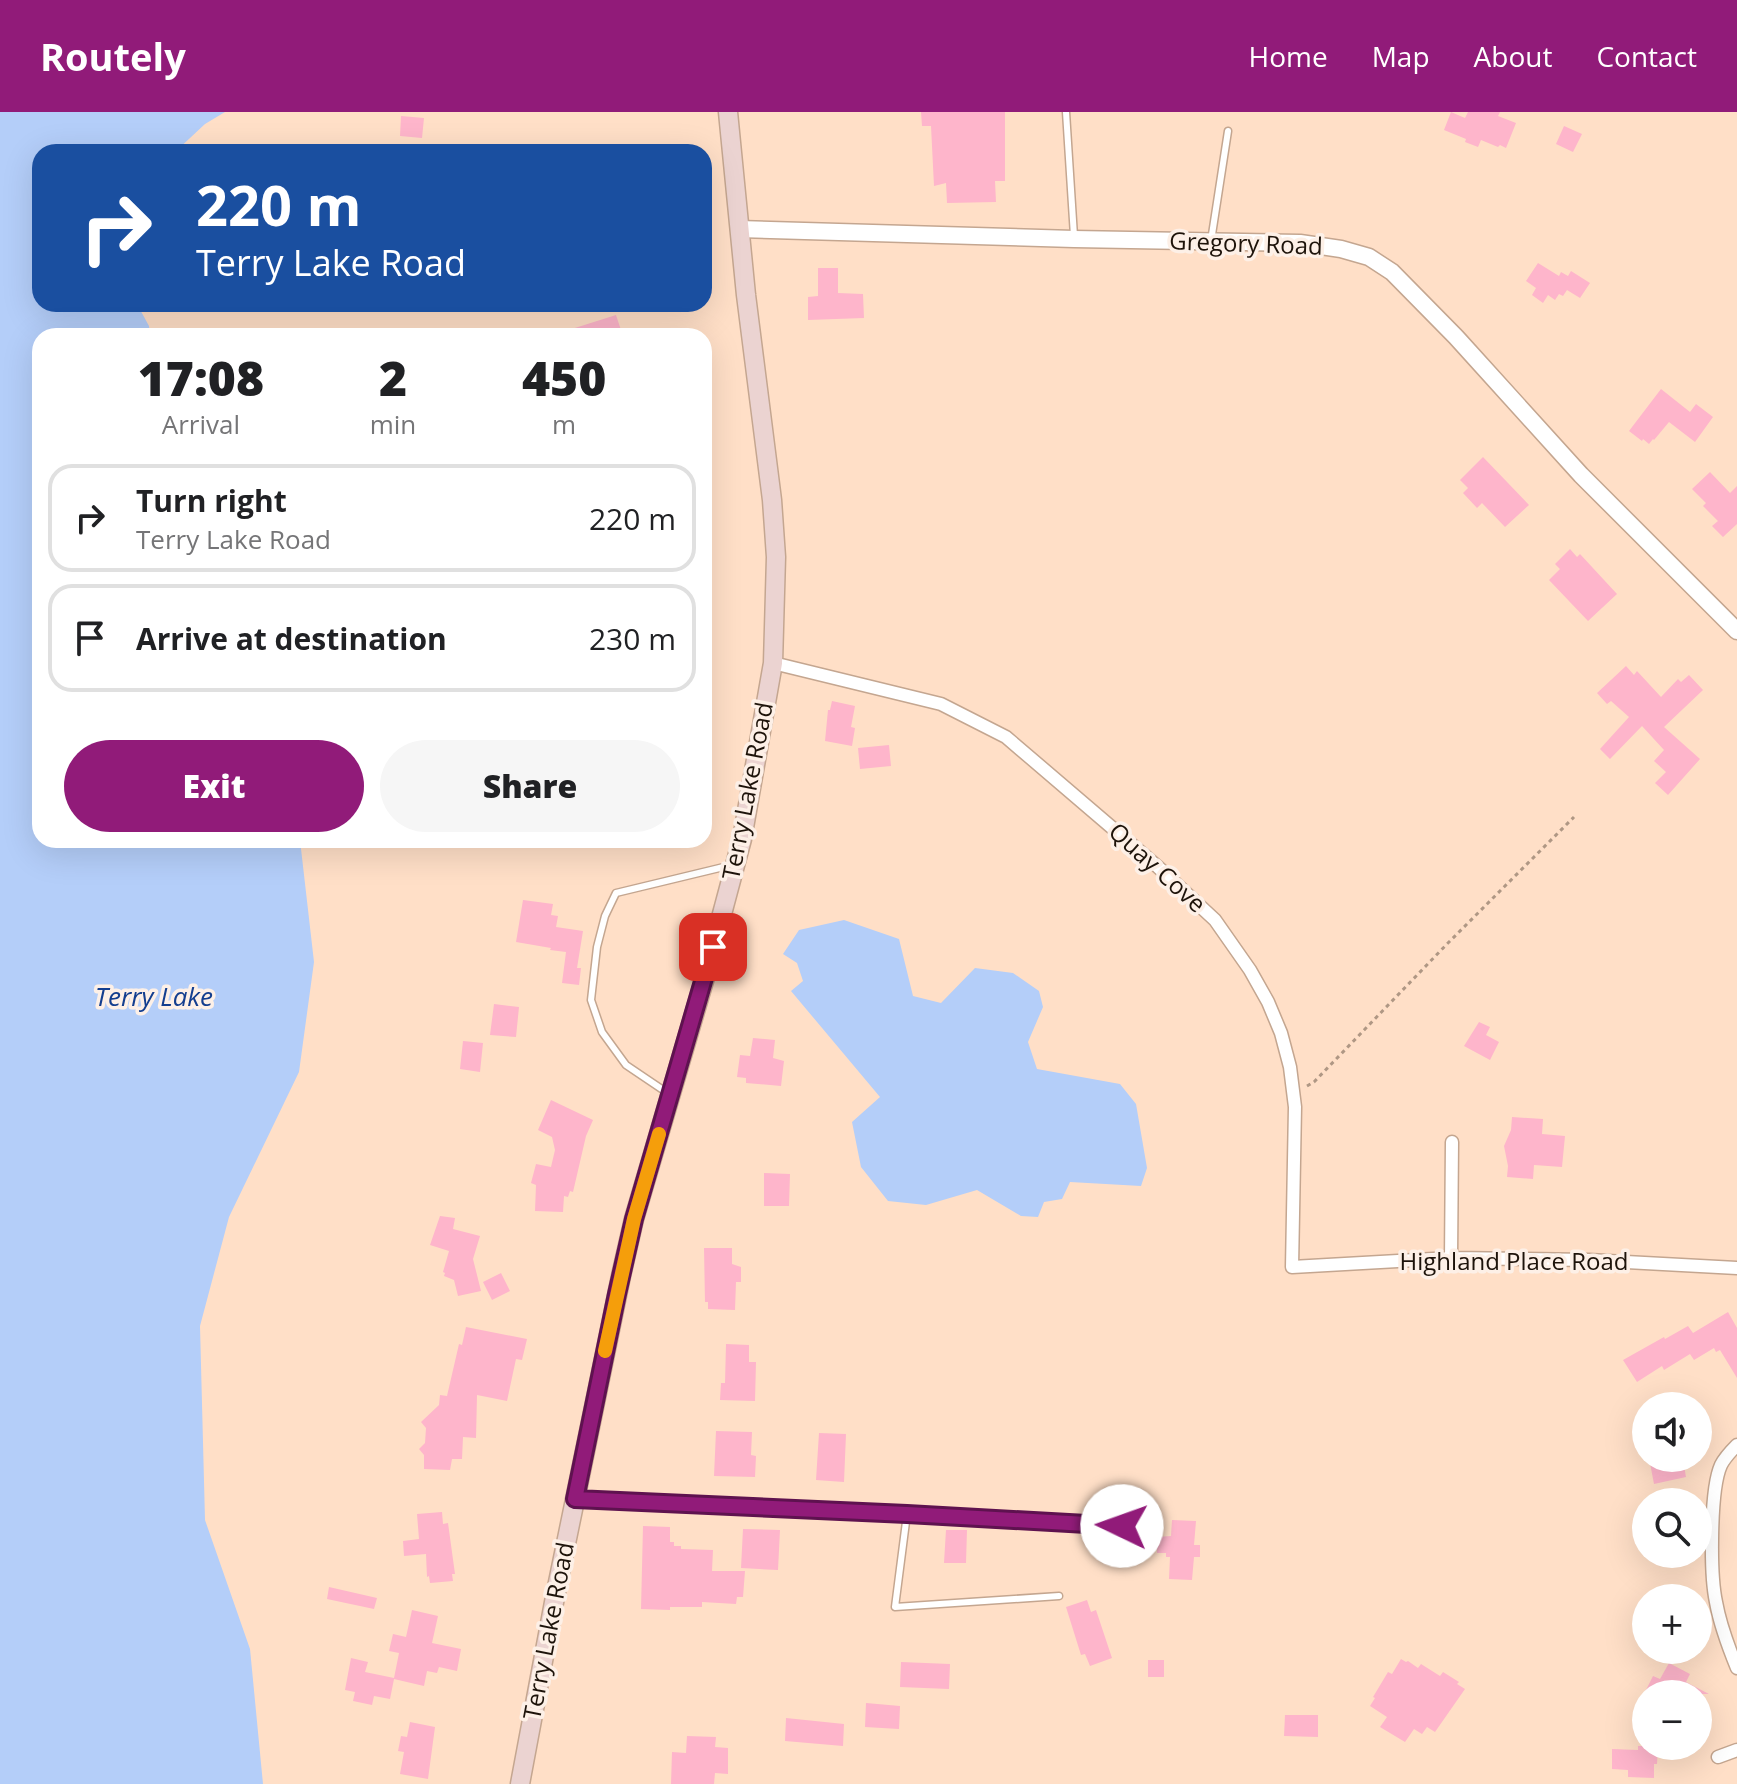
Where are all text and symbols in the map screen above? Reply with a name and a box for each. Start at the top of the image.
text: Routely [40,30,186,82]
text: Home [1249,37,1328,75]
text: Map [1372,37,1430,75]
text: About [1474,37,1552,75]
text: Contact [1596,37,1697,75]
text: 220 m [196,166,362,242]
icon: right [64,176,168,280]
street label: Gregory Road [1169,223,1323,262]
text: Terry Lake Road [196,238,466,287]
text: 17:08 [138,345,264,410]
text: 2 [379,345,407,410]
text: 450 [522,345,606,410]
text: Arrival [162,406,240,442]
text: min [370,406,416,442]
text: m [552,406,576,442]
text: Turn right [136,480,287,521]
icon: right [68,496,112,540]
text: 220 m [589,498,676,539]
text: Terry Lake Road [136,521,331,557]
icon: arrive [68,616,112,660]
text: Arrive at destination [136,618,447,659]
text: 230 m [589,618,676,659]
street label: Terry Lake Road [713,699,780,882]
button: Exit [64,740,364,832]
button: Share [380,740,680,832]
street label: Quay Cove [1102,814,1214,919]
pin [679,913,747,981]
icon: arrive [691,925,735,969]
water label: Terry Lake [95,978,213,1014]
street label: Highland Place Road [1400,1244,1628,1277]
map controls [1632,1392,1712,1760]
button: sound [1632,1392,1712,1472]
position arrow [1080,1484,1164,1568]
button: search [1632,1488,1712,1568]
street label: Terry Lake Road [514,1539,581,1722]
button: + [1632,1584,1712,1664]
button: − [1632,1680,1712,1760]

